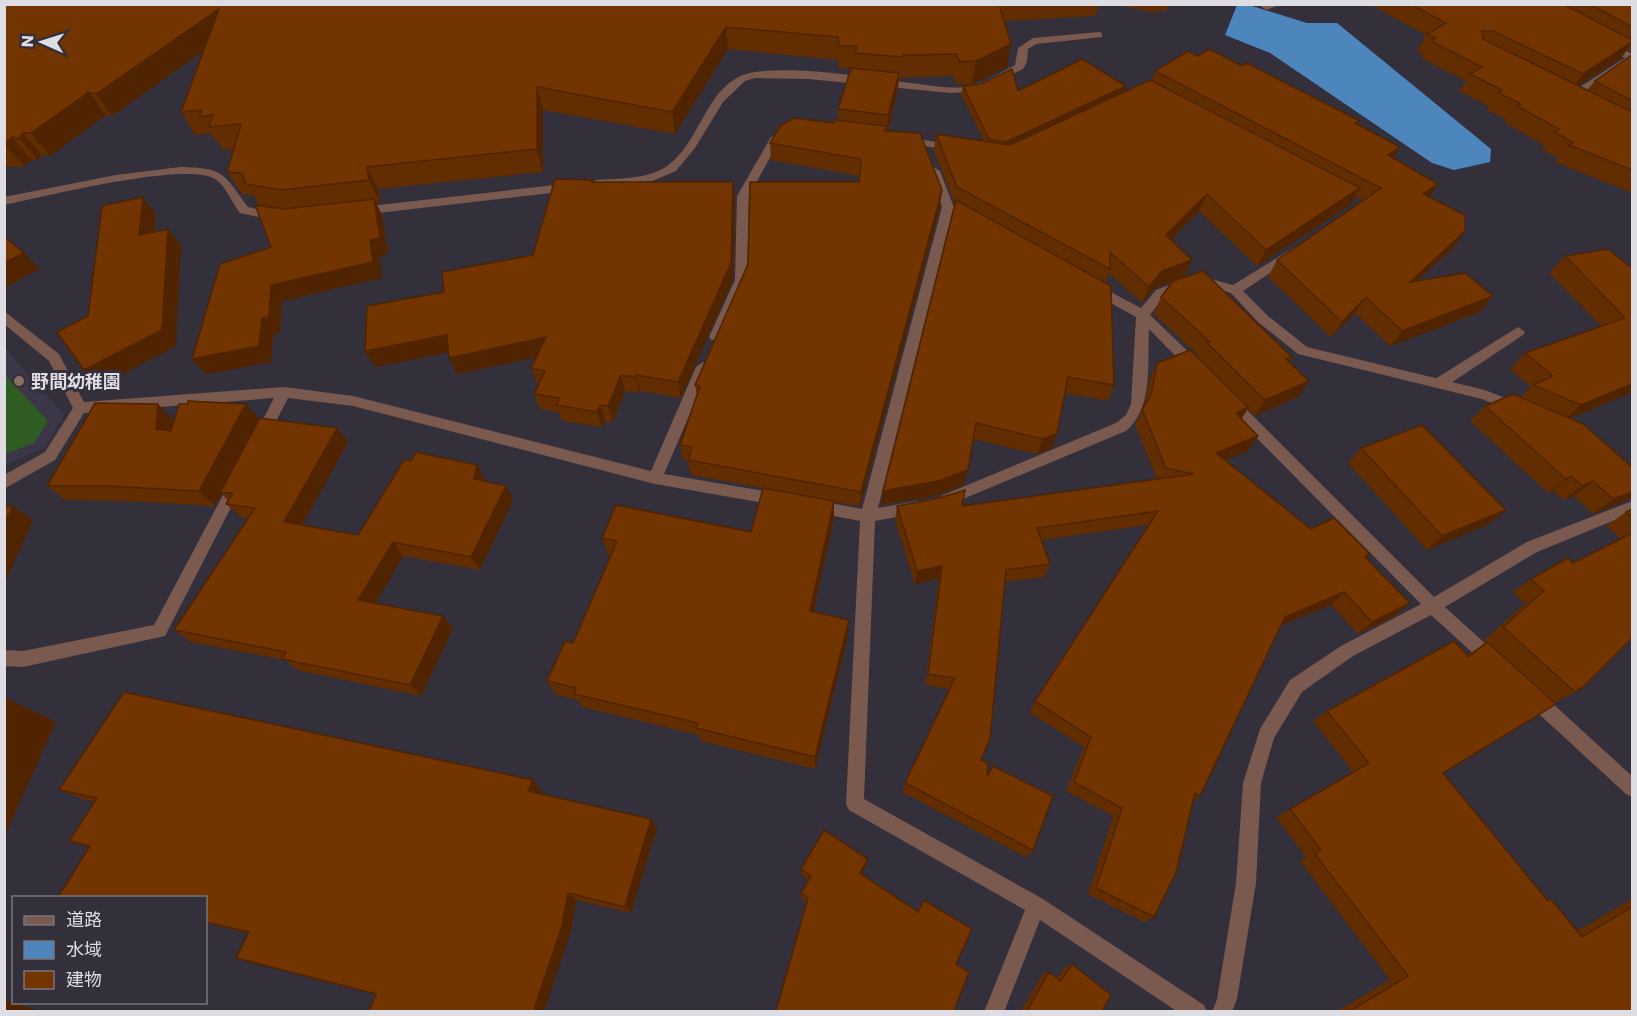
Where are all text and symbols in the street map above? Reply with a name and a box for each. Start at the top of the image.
north arrow [12,12,72,72]
text: N [16,35,39,48]
place label: 野間幼稚園 [31,369,121,394]
marker: 野間幼稚園 [12,374,26,388]
legend [12,896,207,1004]
text: 道路 [66,907,102,932]
text: 水域 [66,937,102,962]
text: 建物 [66,967,102,992]

